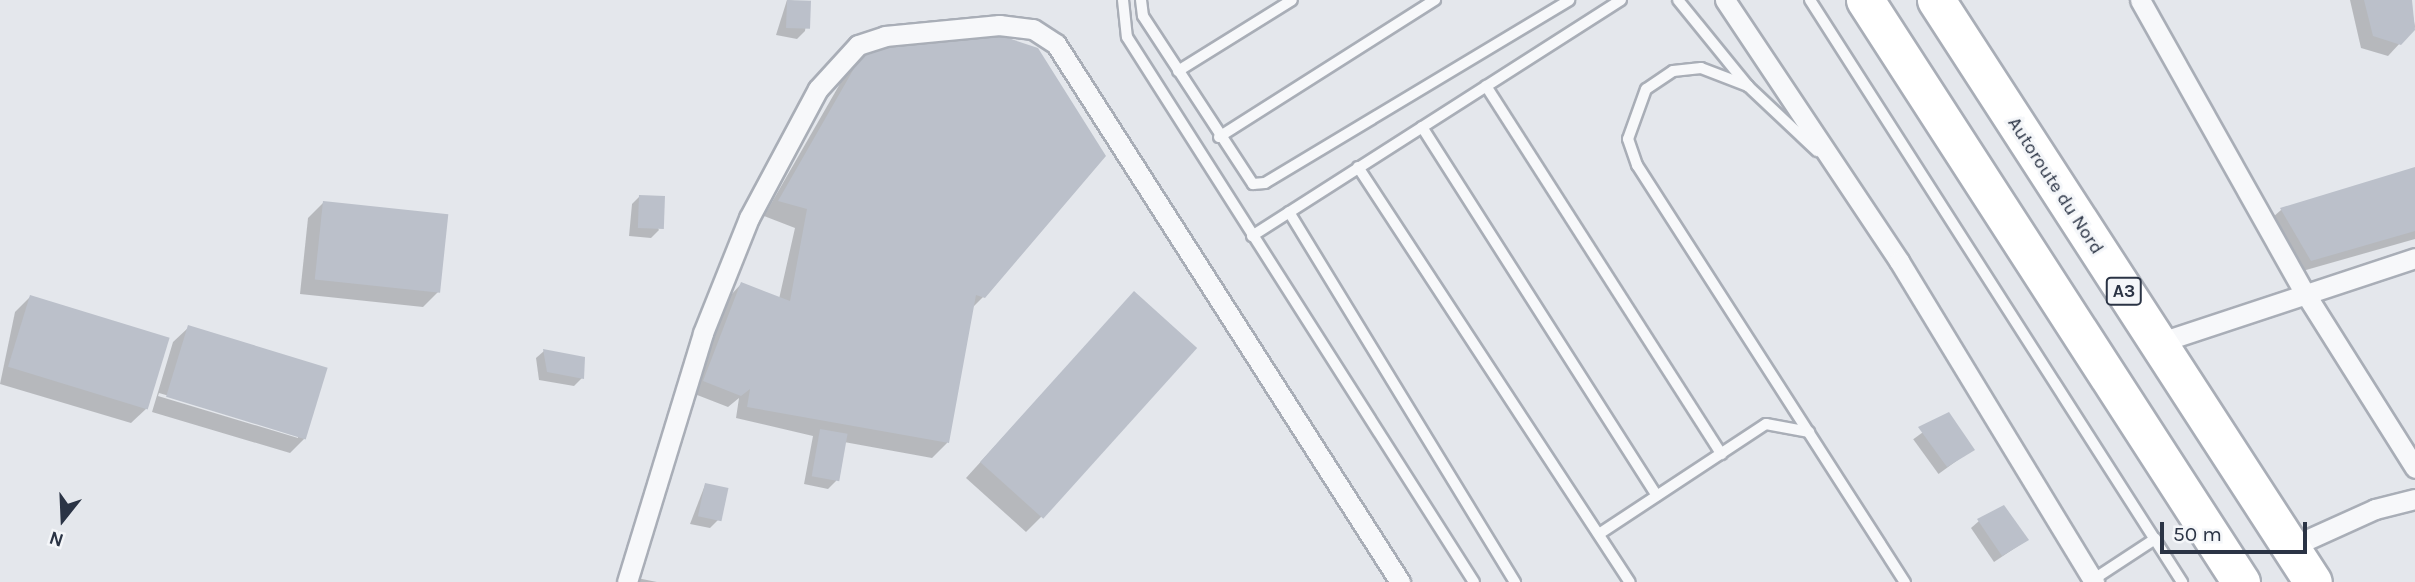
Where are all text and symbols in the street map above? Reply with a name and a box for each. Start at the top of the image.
street label: Autoroute du Nord [2002,113,2108,259]
road number: A3 [2105,276,2143,306]
north arrow [28,484,98,554]
scale bar [2163,508,2310,552]
text: 50 m [2173,522,2222,546]
text: N [47,526,66,552]

